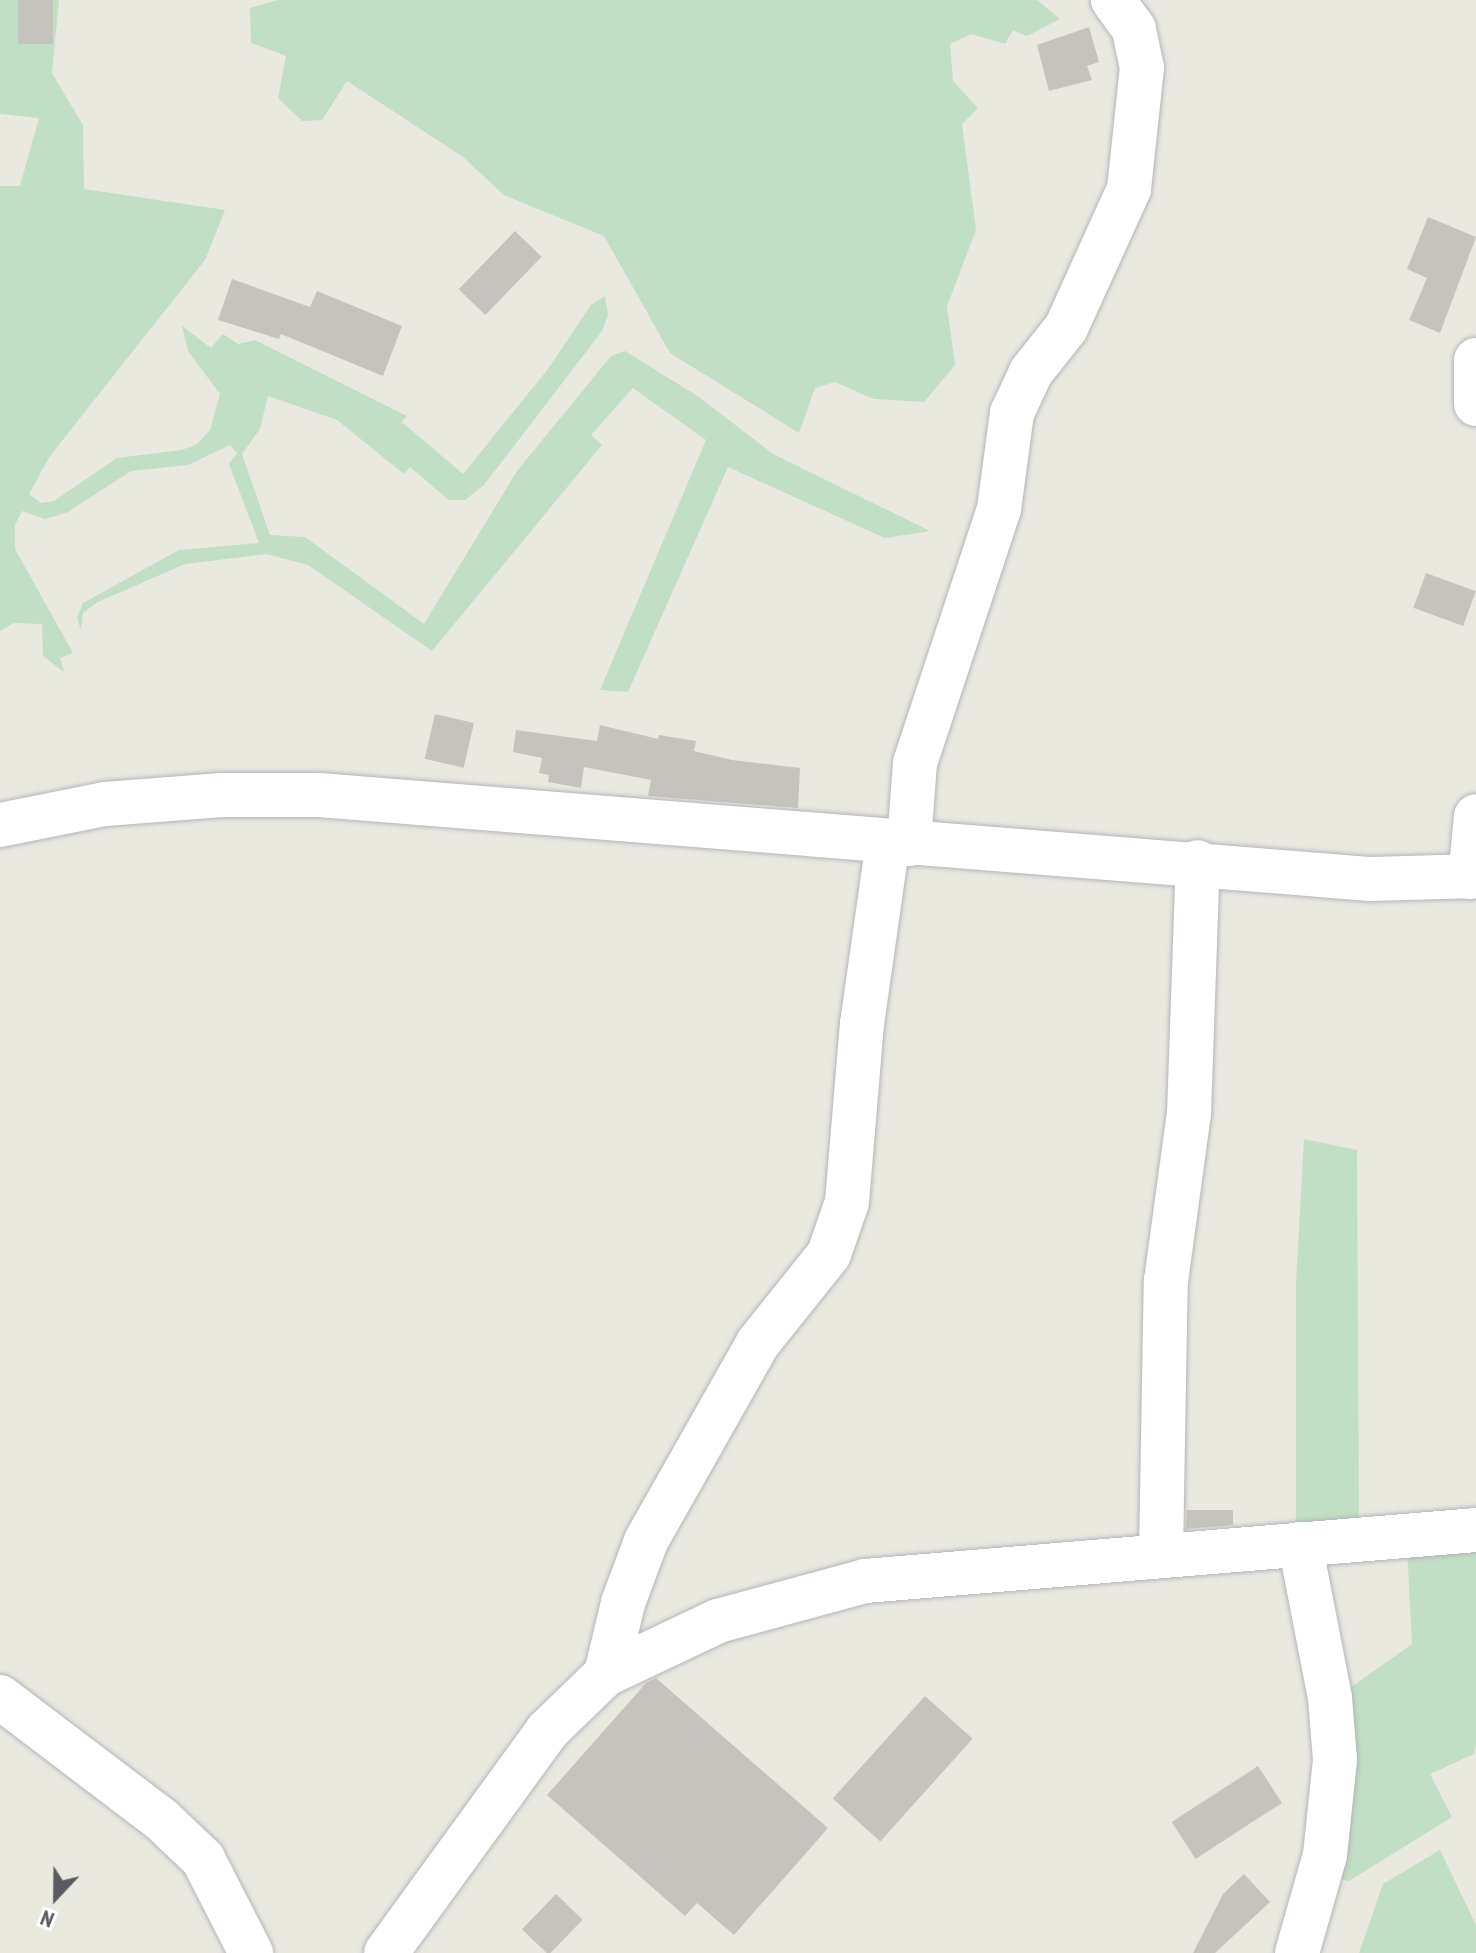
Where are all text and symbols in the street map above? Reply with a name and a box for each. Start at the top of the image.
north arrow [16,1857,96,1937]
text: N [36,1904,58,1934]

